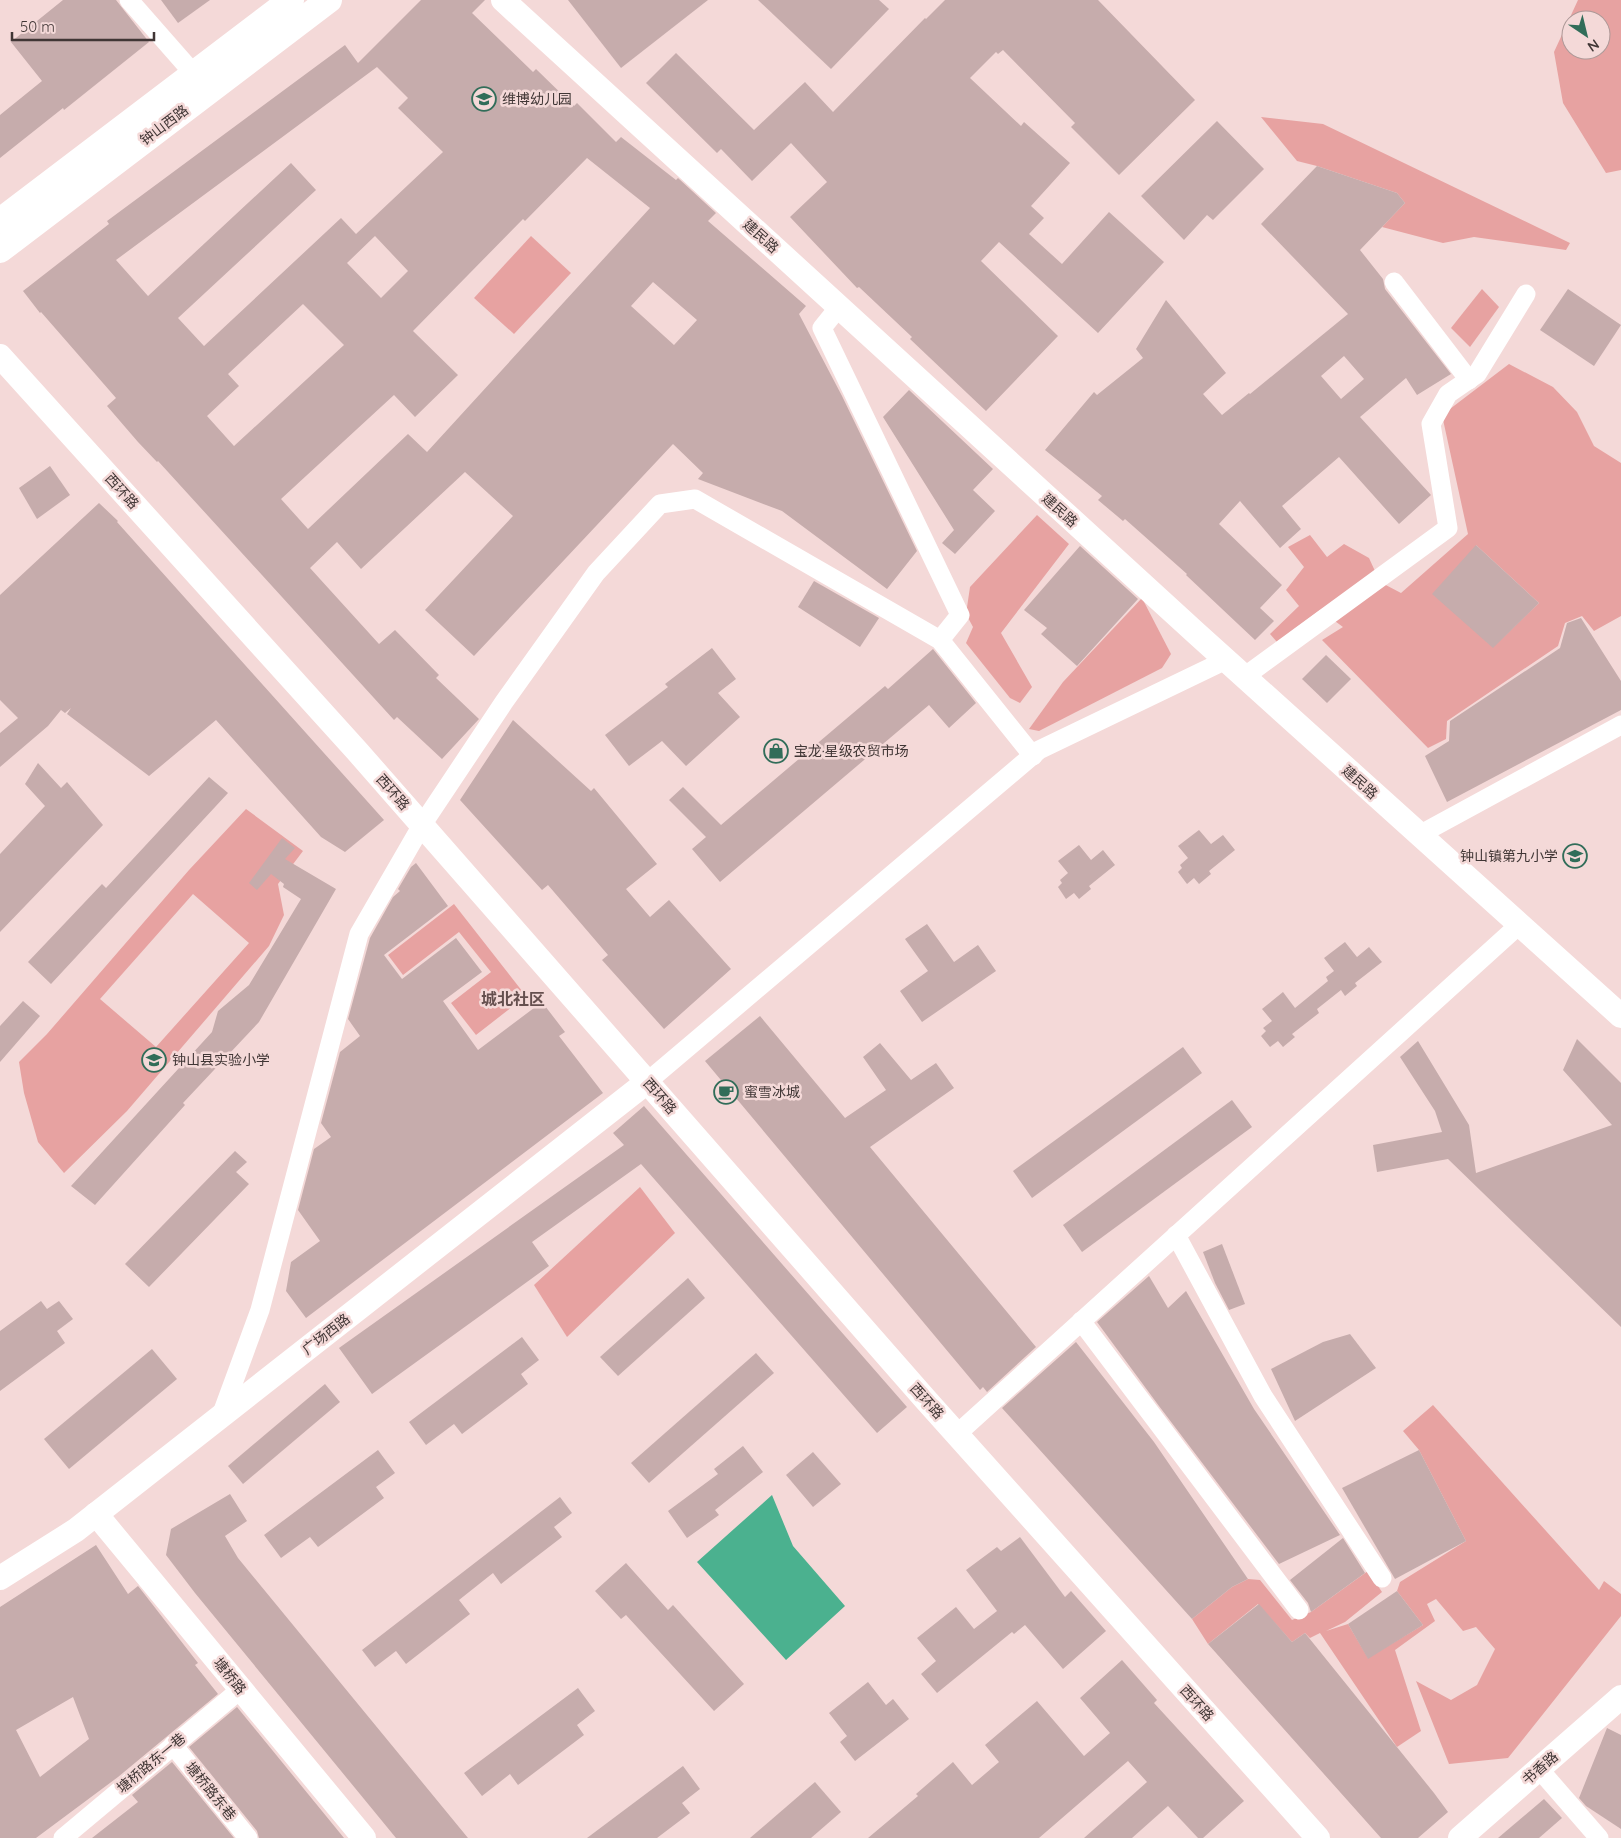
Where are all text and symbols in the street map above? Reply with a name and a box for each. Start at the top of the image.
scale bar [12,10,155,42]
north arrow [1561,10,1611,60]
text: 50 m [20,17,55,36]
text: N [1584,35,1603,56]
school or university icon: 维博幼儿园 [471,86,497,112]
place label: 维博幼儿园 [502,90,572,108]
street label: 钟山西路 [136,101,192,149]
street label: 建民路 [739,215,783,257]
street label: 西环路 [101,469,143,513]
street label: 建民路 [1038,489,1082,531]
shop icon: 宝龙·星级农贸市场 [763,738,789,764]
place label: 宝龙·星级农贸市场 [794,742,909,760]
street label: 建民路 [1338,761,1382,803]
street label: 西环路 [372,770,414,814]
school or university icon: 钟山镇第九小学 [1562,843,1588,869]
place label: 钟山镇第九小学 [1460,847,1558,865]
district label: 城北社区 [481,989,545,1009]
school or university icon: 钟山县实验小学 [141,1047,167,1073]
place label: 钟山县实验小学 [172,1051,270,1069]
street label: 西环路 [639,1074,681,1118]
cafe icon: 蜜雪冰城 [713,1079,739,1105]
place label: 蜜雪冰城 [744,1083,800,1101]
street label: 广场西路 [298,1310,354,1358]
street label: 西环路 [906,1379,948,1423]
street label: 塘桥路 [210,1654,250,1698]
street label: 西环路 [1176,1681,1218,1725]
street label: 塘桥路东一巷 [113,1729,189,1797]
street label: 书香路 [1518,1747,1562,1789]
street label: 塘桥路东巷 [182,1758,240,1824]

